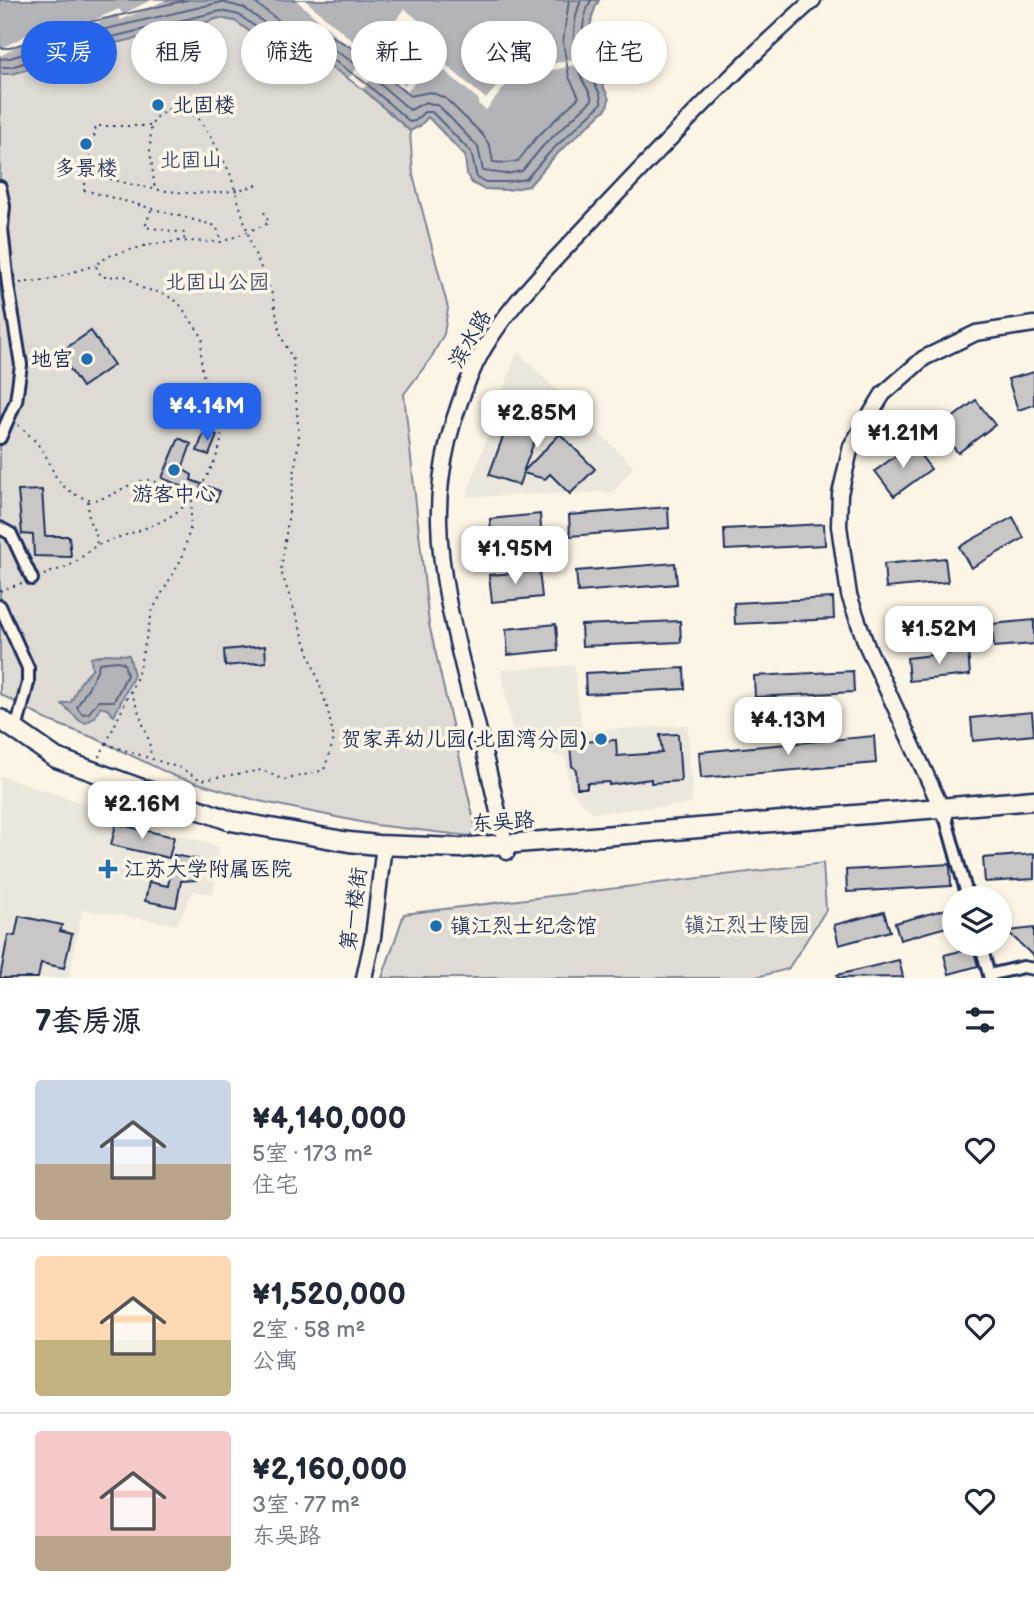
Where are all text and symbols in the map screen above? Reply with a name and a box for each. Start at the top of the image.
chip: 买房 [21,21,117,84]
chip: 租房 [131,21,227,84]
chip: 筛选 [241,21,337,84]
chip: 新上 [351,21,447,84]
chip: 公寓 [461,21,557,84]
chip: 住宅 [571,21,667,84]
place label: 北固楼 [172,93,235,118]
marker: 北固楼 [150,97,166,113]
marker: 多景楼 [78,136,94,152]
park label: 北固山 [160,148,223,173]
place label: 多景楼 [55,156,118,181]
park label: 北固山公园 [165,270,270,295]
street label: 滨水路 [443,305,497,373]
place label: 地宫 [31,347,73,372]
marker: 地宫 [79,351,95,367]
pin: ¥4.14M [150,384,264,443]
pin: ¥2.85M [480,391,594,450]
text: ¥4.14M [169,392,245,420]
text: ¥2.85M [497,399,577,427]
pin: ¥1.21M [846,410,960,470]
text: ¥1.21M [867,419,939,447]
marker: 游客中心 [166,462,182,478]
place label: 游客中心 [132,482,216,507]
pin: ¥1.95M [458,526,572,586]
text: ¥1.95M [477,535,553,563]
pin: ¥1.52M [882,606,996,666]
text: ¥1.52M [901,615,977,643]
pin: ¥4.13M [731,698,845,757]
text: ¥4.13M [750,706,826,734]
place label: 贺家弄幼儿园(北固湾分园) [341,727,587,752]
marker: 贺家弄幼儿园(北固湾分园) [593,731,609,747]
pin: ¥2.16M [85,782,199,841]
text: ¥2.16M [104,790,180,818]
street label: 东吴路 [471,807,535,837]
place label: 江苏大学附属医院 [124,857,292,882]
marker: 江苏大学附属医院 [98,859,118,879]
street label: 第一楼街 [336,866,372,952]
map controls [942,886,1012,956]
button: layers [942,886,1012,956]
park label: 镇江烈士陵园 [684,913,810,938]
place label: 镇江烈士纪念馆 [450,914,597,939]
marker: 镇江烈士纪念馆 [428,918,444,934]
icon: filters [961,1001,999,1039]
text: 7套房源 [35,1004,142,1040]
text: ¥4,140,000 [252,1101,407,1137]
icon: home [91,1108,175,1192]
icon: heart [961,1131,999,1169]
text: 5室 · 173 m² [252,1140,373,1168]
text: 住宅 [252,1171,298,1199]
text: ¥1,520,000 [252,1277,406,1313]
icon: home [91,1284,175,1368]
icon: heart [961,1307,999,1345]
text: 2室 · 58 m² [252,1316,365,1344]
text: 公寓 [252,1347,298,1375]
text: ¥2,160,000 [252,1452,407,1488]
icon: home [91,1459,175,1543]
icon: heart [961,1482,999,1520]
text: 3室 · 77 m² [252,1491,360,1519]
text: 东吴路 [252,1522,321,1550]

